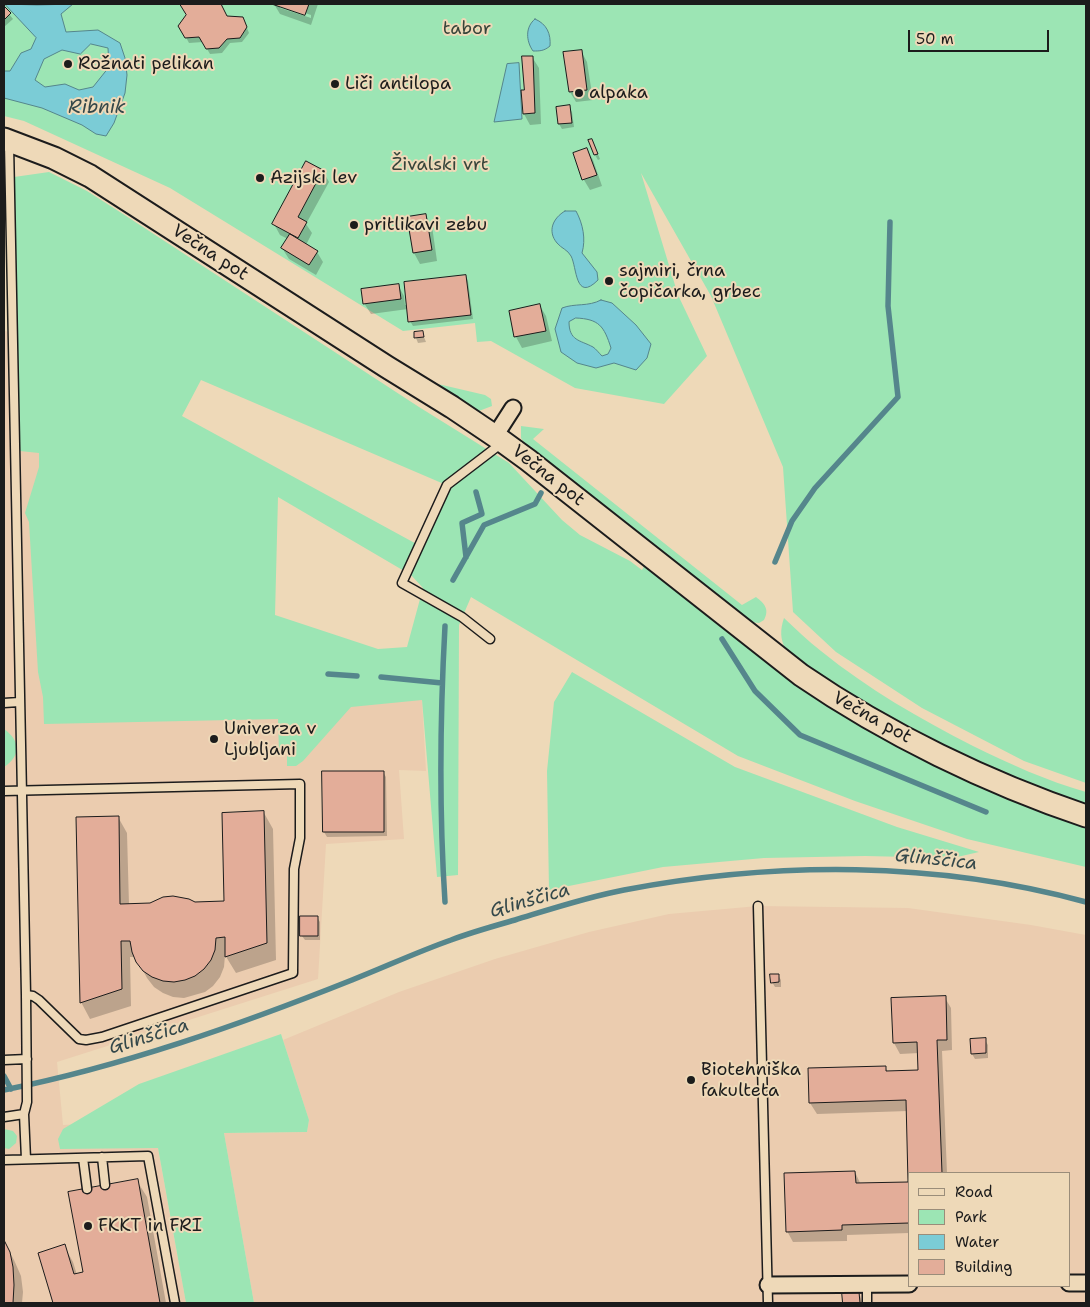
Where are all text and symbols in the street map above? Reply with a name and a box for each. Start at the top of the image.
park label: tabor [443,18,491,40]
scale bar [910,20,1051,52]
text: 50 m [916,29,954,49]
place label: Rožnati pelikan [78,53,214,75]
marker: Rožnati pelikan [62,58,74,70]
place label: Liči antilopa [345,73,451,95]
marker: Liči antilopa [329,78,341,90]
place label: alpaka [589,82,648,104]
marker: alpaka [573,87,585,99]
water label: Ribnik [68,97,126,119]
park label: Živalski vrt [391,154,489,176]
place label: Azijski lev [270,167,357,189]
marker: Azijski lev [254,172,266,184]
place label: pritlikavi zebu [364,214,487,236]
marker: pritlikavi zebu [348,219,360,231]
street label: Večna pot [168,220,252,286]
place label: sajmiri, črna čopičarka, grbec [619,260,761,302]
marker: sajmiri, črna čopičarka, grbec [603,275,615,287]
street label: Večna pot [507,441,589,511]
street label: Večna pot [829,688,915,748]
place label: Univerza v Ljubljani [224,718,316,761]
marker: Univerza v Ljubljani [208,733,220,745]
water label: Glinščica [894,844,978,876]
water label: Glinščica [487,879,573,923]
water label: Glinščica [106,1014,192,1060]
place label: Biotehniška fakulteta [701,1059,801,1102]
marker: Biotehniška fakulteta [685,1074,697,1086]
legend [908,1172,1070,1287]
text: Road [955,1182,993,1202]
text: Park [955,1207,987,1227]
place label: FKKT in FRI [98,1215,202,1237]
marker: FKKT in FRI [82,1220,94,1232]
text: Water [955,1232,999,1252]
text: Building [955,1257,1012,1277]

